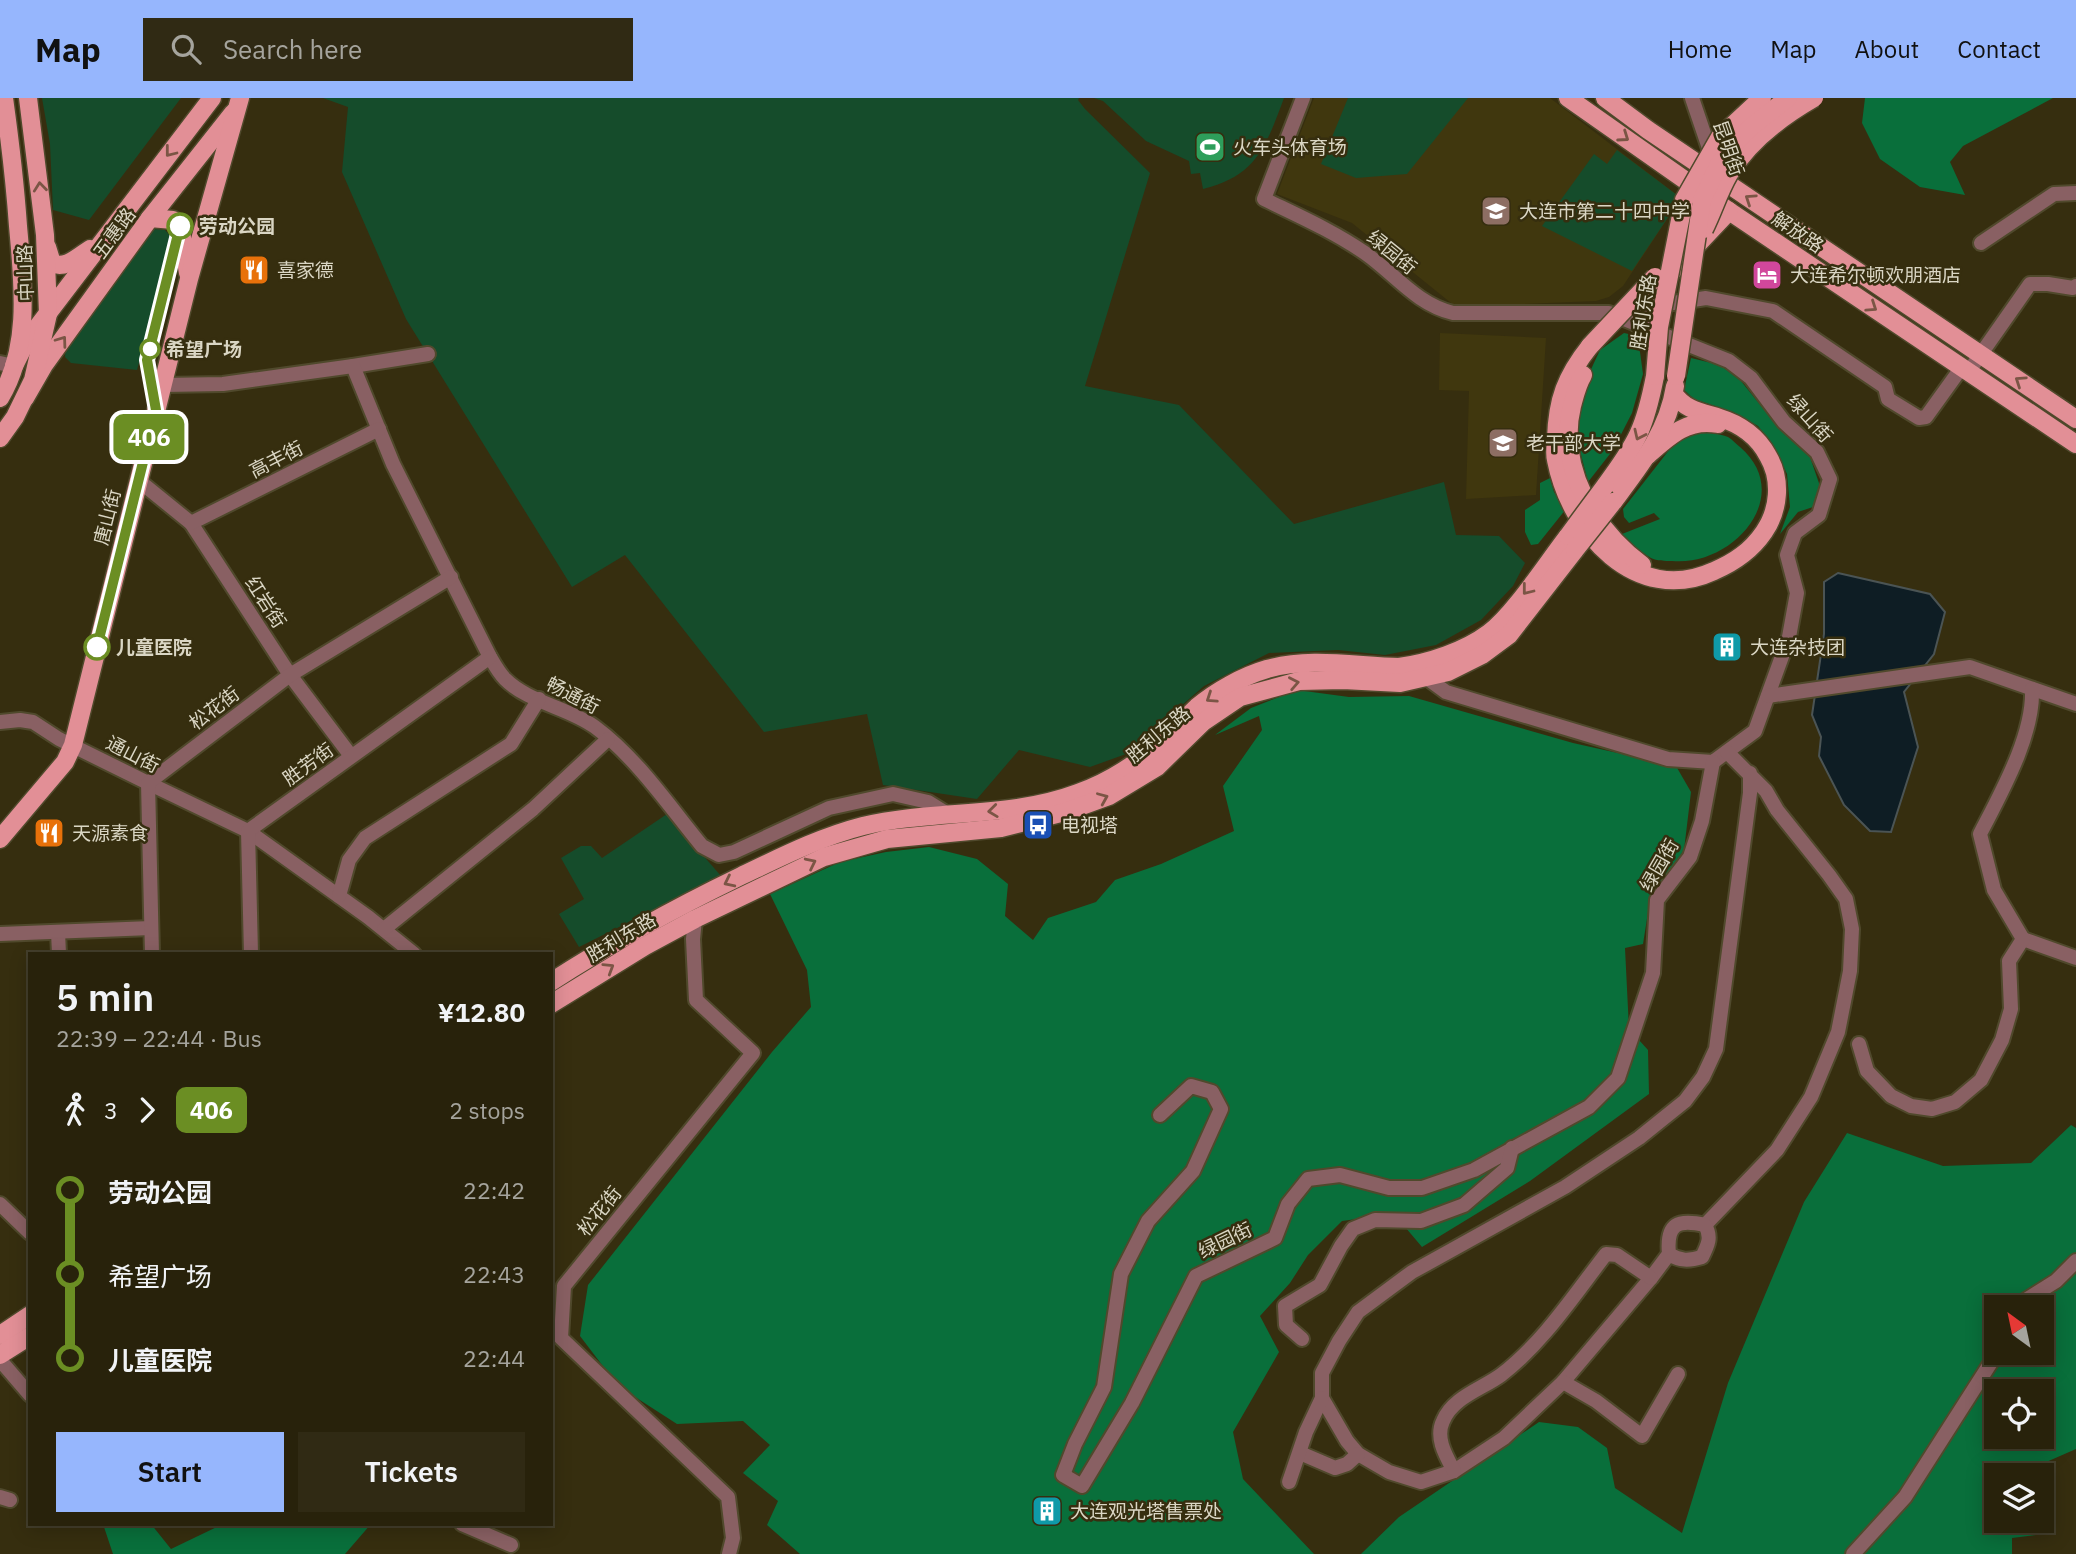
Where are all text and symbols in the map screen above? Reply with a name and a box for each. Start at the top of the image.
search box [143,18,633,81]
text: Map [35,28,101,71]
icon: search [167,30,205,68]
text: Search here [223,32,362,66]
text: Home [1668,33,1732,65]
text: Map [1770,33,1816,65]
text: About [1854,33,1919,65]
text: Contact [1957,33,2041,65]
street label: 昆明街 [1708,117,1750,179]
one-way arrow [1616,129,1629,141]
sports icon: 火车头体育场 [1193,130,1227,164]
place label: 火车头体育场 [1233,135,1347,159]
one-way arrow [166,144,179,157]
one-way arrow [33,181,48,192]
school or university icon: 大连市第二十四中学 [1479,194,1513,228]
one-way arrow [1745,195,1758,207]
place label: 大连市第二十四中学 [1519,199,1690,223]
street label: 五惠路 [88,203,140,263]
street label: 解放路 [1768,206,1828,258]
marker: 劳动公园 [167,213,193,239]
place label: 劳动公园 [199,214,275,238]
street label: 绿园街 [1362,225,1422,279]
street label: 中山路 [12,244,38,302]
restaurant icon: 喜家德 [237,253,271,287]
place label: 喜家德 [277,258,334,282]
hotel icon: 大连希尔顿欢朋酒店 [1750,258,1784,292]
place label: 大连希尔顿欢朋酒店 [1790,263,1961,287]
street label: 胜利东路 [1625,273,1661,351]
one-way arrow [1864,299,1877,311]
one-way arrow [54,336,66,349]
place label: 希望广场 [166,337,242,361]
marker: 希望广场 [140,339,160,359]
one-way arrow [2015,377,2028,389]
street label: 绿山街 [1782,389,1838,447]
line badge: 406 [109,414,189,460]
text: 406 [127,421,171,453]
school or university icon: 老干部大学 [1486,426,1520,460]
one-way arrow [1633,428,1647,440]
place label: 老干部大学 [1526,431,1621,455]
street label: 高丰街 [245,435,307,483]
street label: 唐山街 [88,486,126,548]
street label: 红岩街 [240,572,292,632]
one-way arrow [1522,582,1535,595]
building icon: 大连杂技团 [1710,630,1744,664]
marker: 儿童医院 [84,634,110,660]
place label: 儿童医院 [116,635,192,659]
place label: 大连杂技团 [1750,635,1845,659]
street label: 畅通街 [542,671,604,719]
one-way arrow [1288,677,1300,692]
street label: 松花街 [184,681,244,735]
one-way arrow [1206,690,1219,702]
street label: 胜利东路 [1121,700,1195,768]
street label: 通山街 [102,730,164,778]
street label: 胜芳街 [278,738,338,790]
one-way arrow [1096,792,1108,806]
one-way arrow [987,804,999,819]
bus stop icon: 电视塔 [1021,808,1055,842]
place label: 电视塔 [1061,813,1118,837]
restaurant icon: 天源素食 [32,816,66,850]
place label: 天源素食 [72,821,148,845]
street label: 绿园街 [1634,834,1684,896]
one-way arrow [804,857,816,871]
one-way arrow [724,874,736,888]
street label: 胜利东路 [582,907,660,967]
one-way arrow [602,964,615,977]
text: 5 min [56,972,154,1021]
text: ¥12.80 [438,995,525,1029]
text: 22:39 – 22:44 · Bus [56,1023,262,1053]
icon: walk [56,1091,94,1129]
icon: forward [128,1091,166,1129]
text: 406 [190,1094,233,1126]
text: 3 [104,1095,118,1125]
text: 2 stops [449,1095,525,1125]
text: 劳动公园 [108,1175,212,1209]
text: 22:42 [463,1175,525,1205]
street label: 松花街 [572,1181,626,1241]
street label: 绿园街 [1194,1217,1256,1263]
text: 希望广场 [108,1259,212,1293]
text: 22:43 [463,1259,525,1289]
north arrow [1984,1295,2054,1365]
map controls [1984,1295,2054,1533]
text: 儿童医院 [108,1343,212,1377]
text: 22:44 [463,1343,525,1373]
button: locate [1984,1379,2054,1449]
button: Start [56,1432,284,1512]
button: Tickets [298,1432,525,1512]
button: layers [1984,1463,2054,1533]
building icon: 大连观光塔售票处 [1030,1494,1064,1528]
place label: 大连观光塔售票处 [1070,1499,1222,1523]

